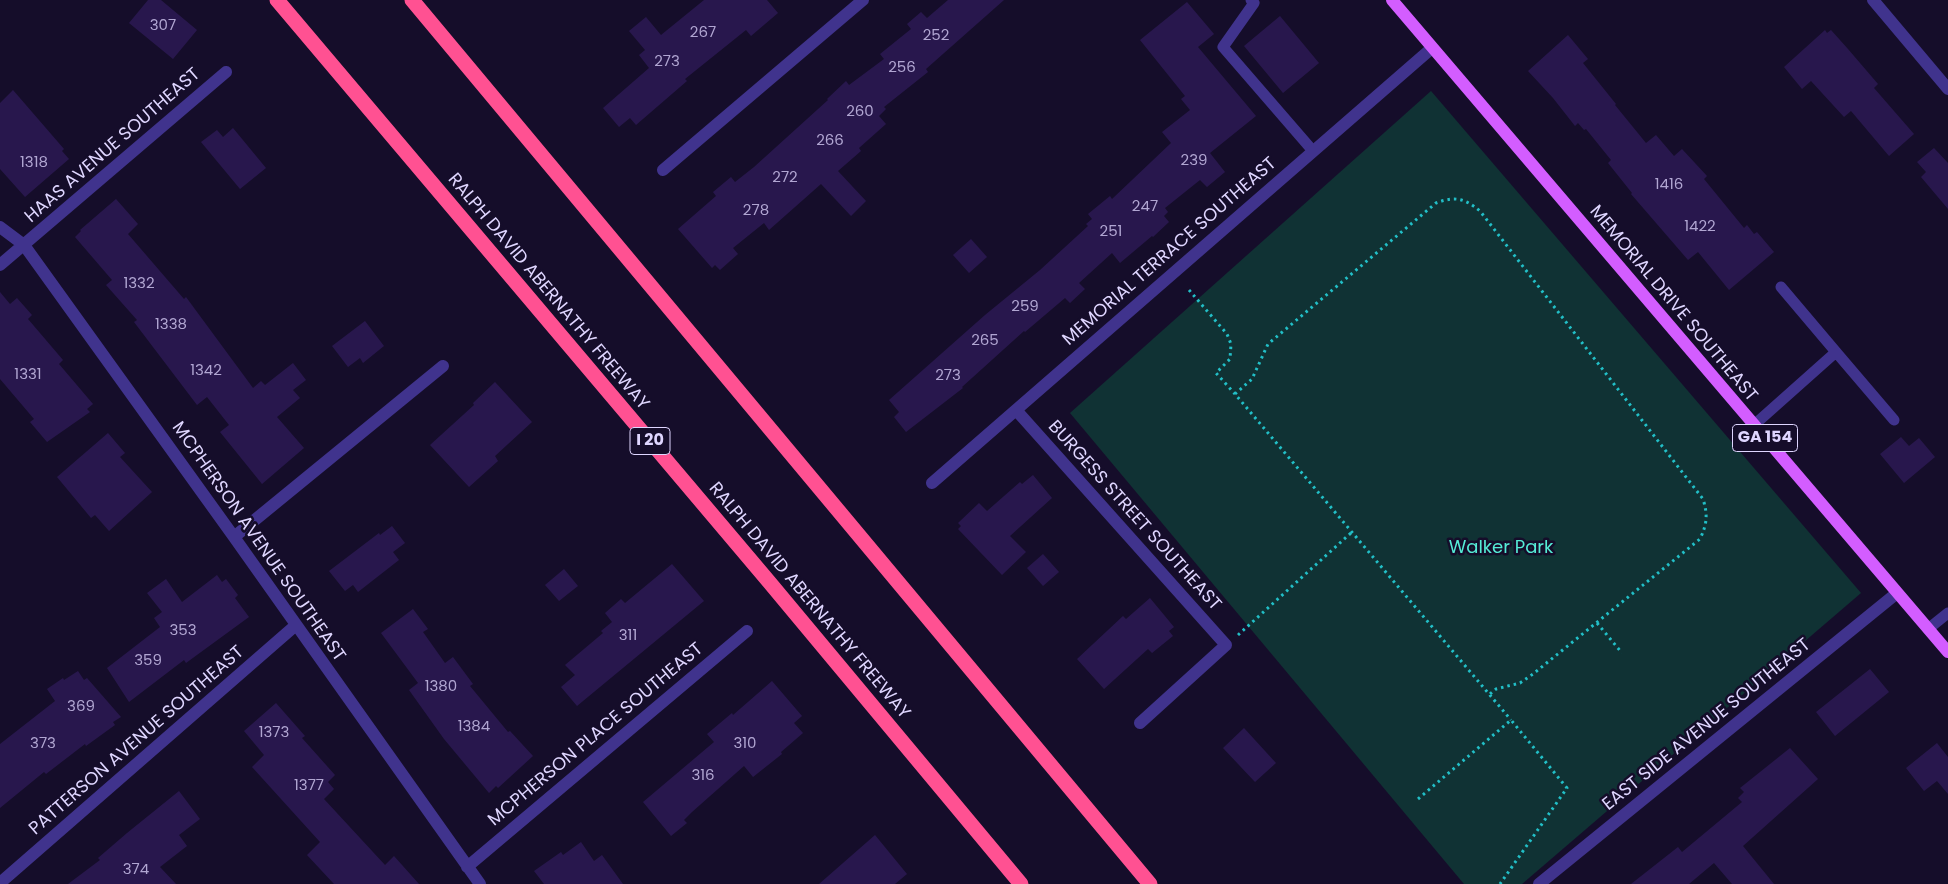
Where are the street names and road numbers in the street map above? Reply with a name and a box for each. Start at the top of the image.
street label: HAAS AVENUE SOUTHEAST [21,64,205,228]
street label: MEMORIAL TERRACE SOUTHEAST [1059,153,1281,351]
street label: RALPH DAVID ABERNATHY FREEWAY [443,169,653,415]
street label: MEMORIAL DRIVE SOUTHEAST [1585,201,1761,407]
street label: BURGESS STREET SOUTHEAST [1043,417,1225,615]
street label: MCPHERSON AVENUE SOUTHEAST [167,418,349,666]
road number: GA 154 [1732,424,1798,452]
road number: I 20 [630,428,670,454]
street label: RALPH DAVID ABERNATHY FREEWAY [704,478,914,724]
street label: EAST SIDE AVENUE SOUTHEAST [1599,634,1815,816]
street label: MCPHERSON PLACE SOUTHEAST [484,639,708,831]
street label: PATTERSON AVENUE SOUTHEAST [25,642,249,840]

